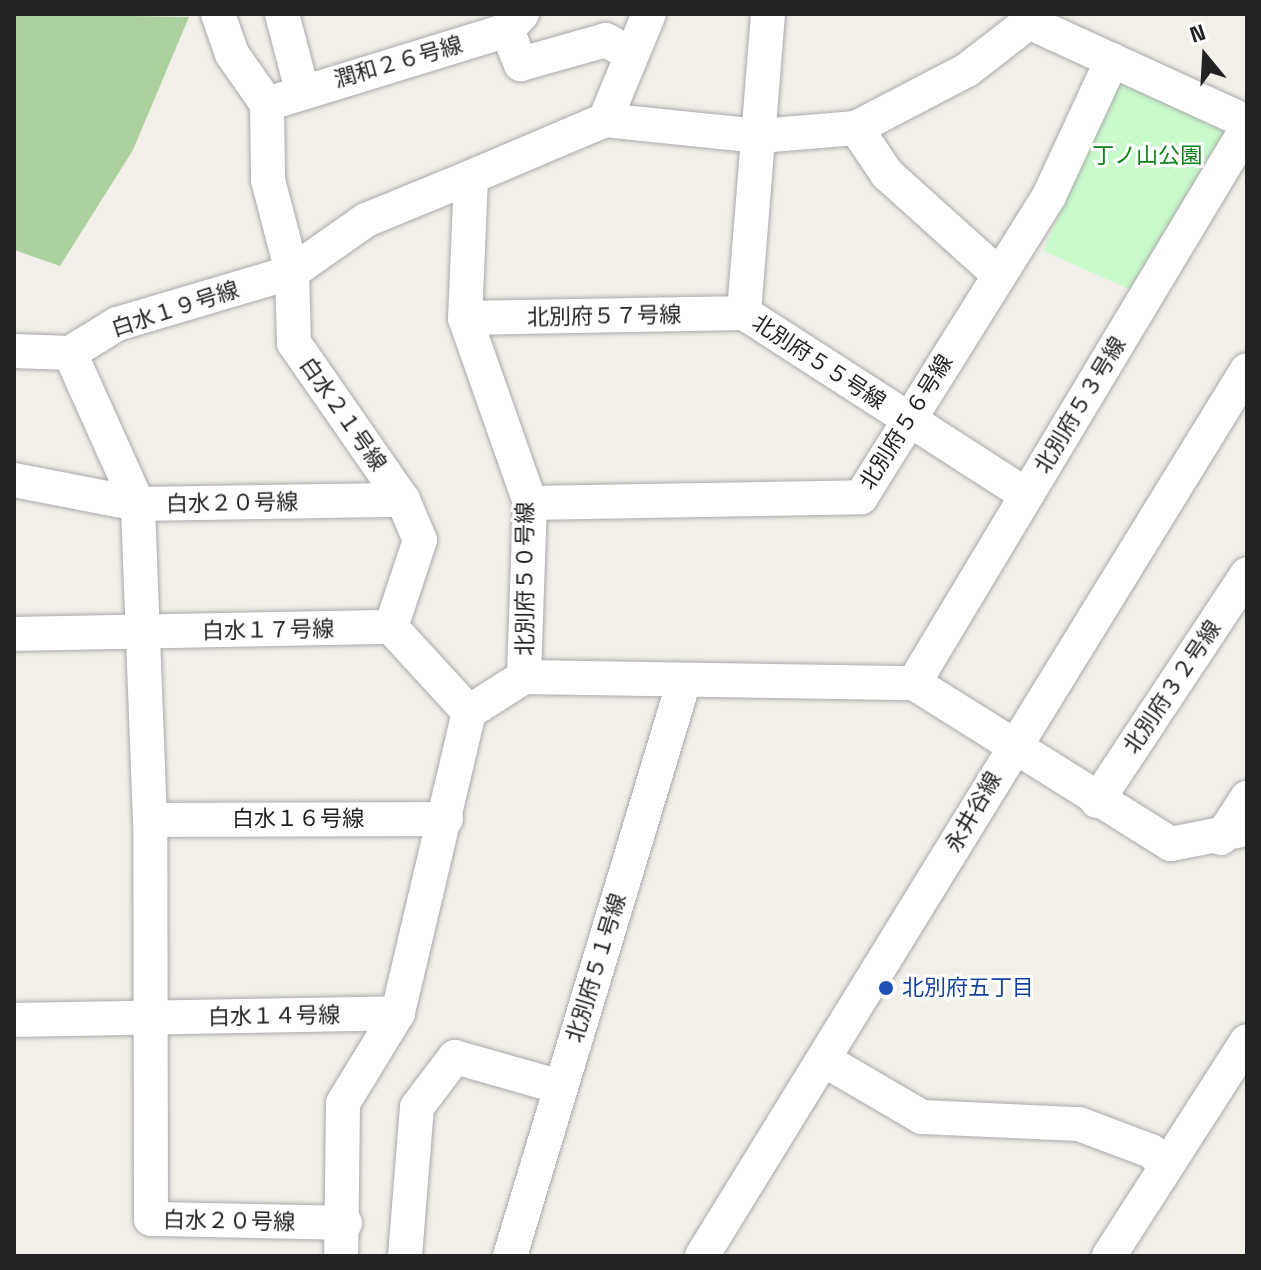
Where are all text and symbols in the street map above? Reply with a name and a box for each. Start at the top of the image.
north arrow [1165,16,1245,96]
text: N [1186,18,1209,49]
street label: 潤和２６号線 [331,31,465,93]
park label: 丁ノ山公園 [1092,143,1202,169]
street label: 白水１９号線 [108,276,242,342]
street label: 北別府５７号線 [527,301,681,331]
street label: 北別府５５号線 [747,309,891,415]
street label: 北別府５３号線 [1029,332,1131,478]
street label: 北別府５６号線 [854,350,958,494]
street label: 白水２１号線 [294,352,392,476]
street label: 白水２０号線 [166,489,298,517]
street label: 北別府５０号線 [512,502,538,656]
street label: 白水１７号線 [202,616,334,644]
street label: 北別府３２号線 [1118,616,1226,758]
street label: 永井谷線 [940,767,1006,857]
street label: 白水１６号線 [232,806,364,832]
street label: 北別府５１号線 [561,891,631,1045]
place label: 北別府五丁目 [902,975,1034,1001]
marker: 北別府五丁目 [877,979,895,997]
street label: 白水１４号線 [208,1002,340,1030]
street label: 白水２０号線 [163,1207,295,1235]

